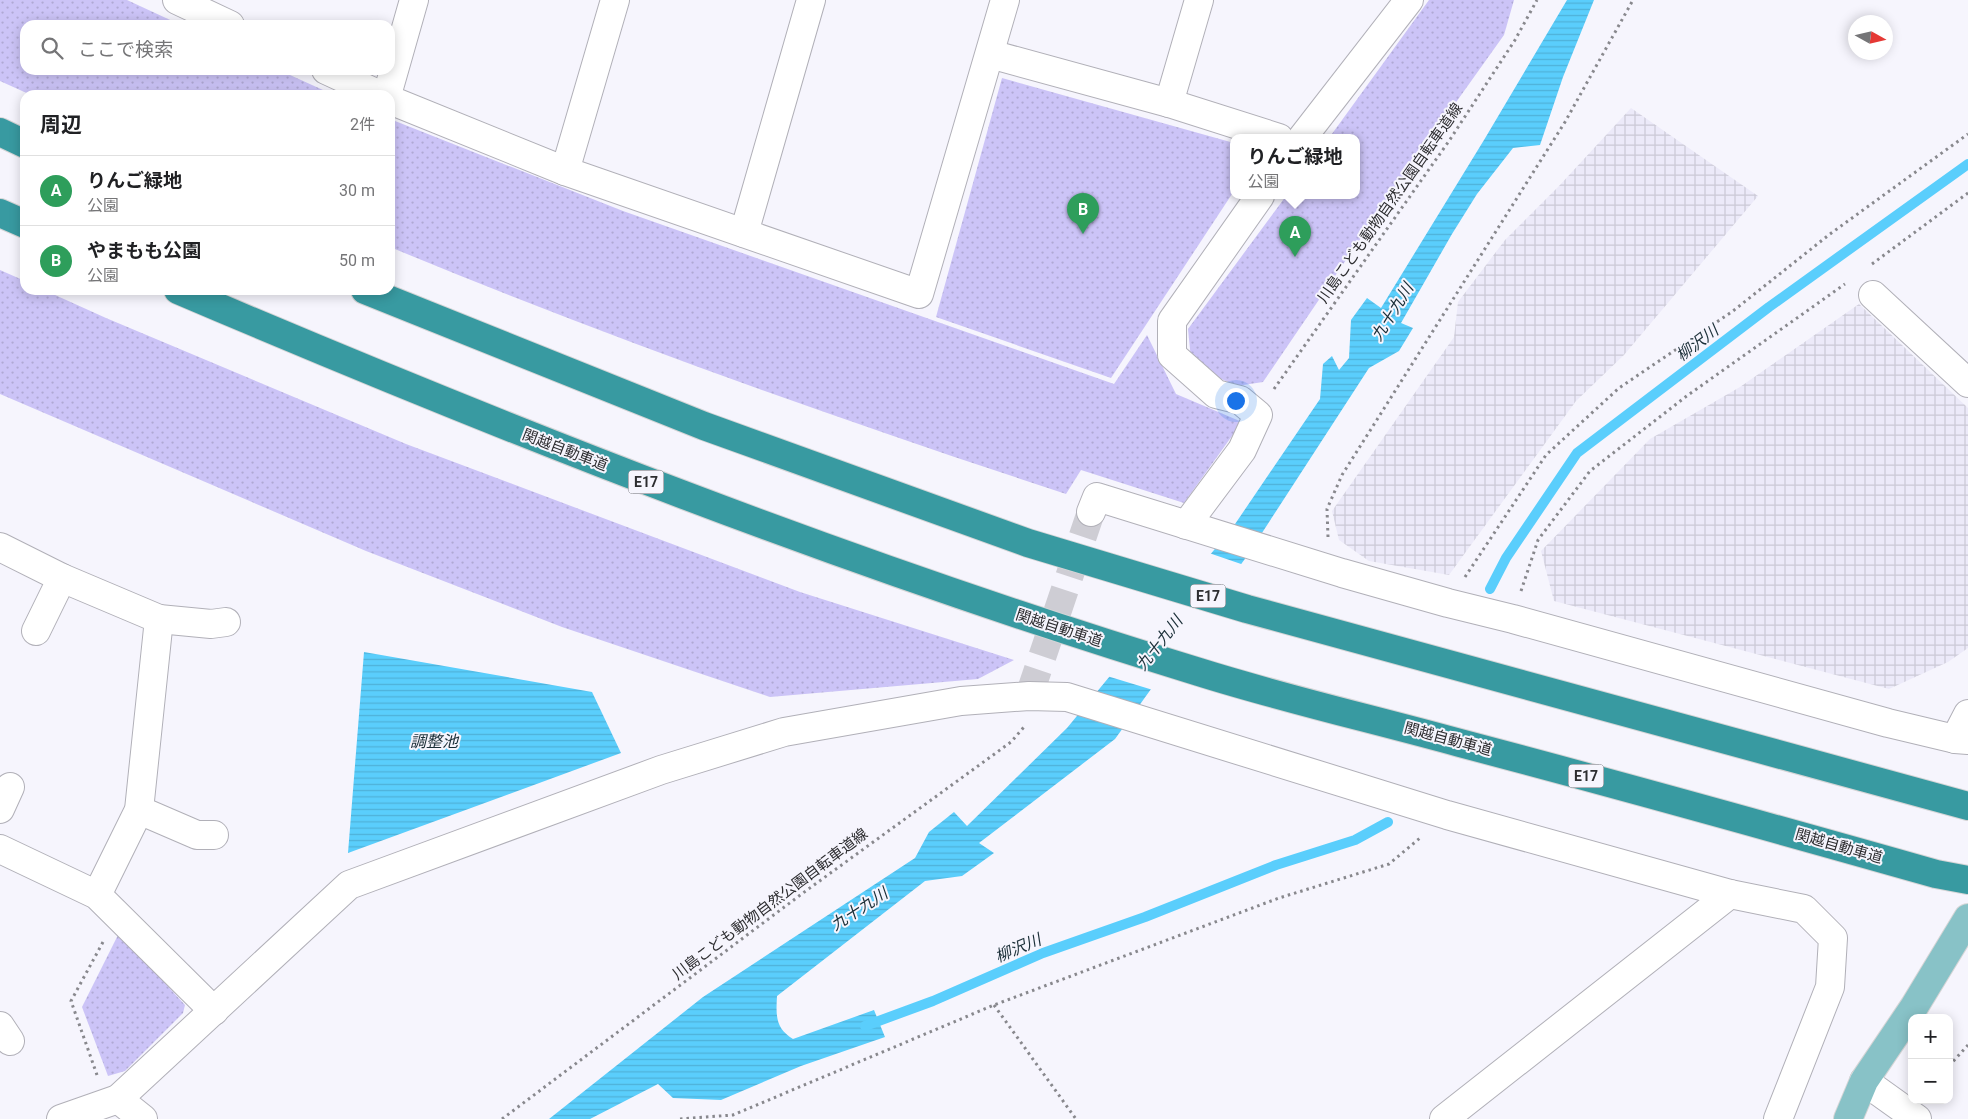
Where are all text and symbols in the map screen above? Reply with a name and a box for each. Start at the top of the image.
north arrow [1848,15,1893,60]
search box [20,20,395,75]
icon: search [38,34,66,62]
text: ここで検索 [78,38,173,61]
street label: 川島こども動物自然公園自転車道線 [1314,100,1466,306]
text: 周辺 [40,113,82,137]
text: 2件 [350,115,375,134]
popup [1230,134,1360,199]
text: りんご緑地 [1247,145,1343,168]
text: りんご緑地 [87,169,182,192]
text: 公園 [1247,172,1280,191]
text: A [51,181,61,200]
text: 30 m [339,181,375,200]
pin: B [1067,193,1099,234]
text: 公園 [87,196,119,215]
pin: A [1279,216,1311,257]
text: やまもも公園 [87,239,201,262]
text: B [51,251,61,270]
text: 50 m [339,251,375,270]
text: 公園 [87,266,119,285]
water label: 九十九川 [1367,278,1418,344]
water label: 柳沢川 [1672,320,1723,365]
your location [1223,388,1249,414]
street label: 関越自動車道 [520,425,610,475]
road number: E17 [628,471,664,494]
road number: E17 [1190,584,1226,608]
street label: 関越自動車道 [1013,606,1105,650]
water label: 九十九川 [1132,610,1187,674]
street label: 関越自動車道 [1402,719,1494,759]
water label: 調整池 [410,732,460,751]
road number: E17 [1568,764,1604,788]
street label: 川島こども動物自然公園自転車道線 [669,825,871,983]
street label: 関越自動車道 [1793,825,1885,867]
water label: 九十九川 [827,883,893,934]
water label: 柳沢川 [992,929,1046,966]
map controls [1908,1014,1953,1104]
button: + [1908,1014,1953,1059]
button: − [1908,1059,1953,1104]

